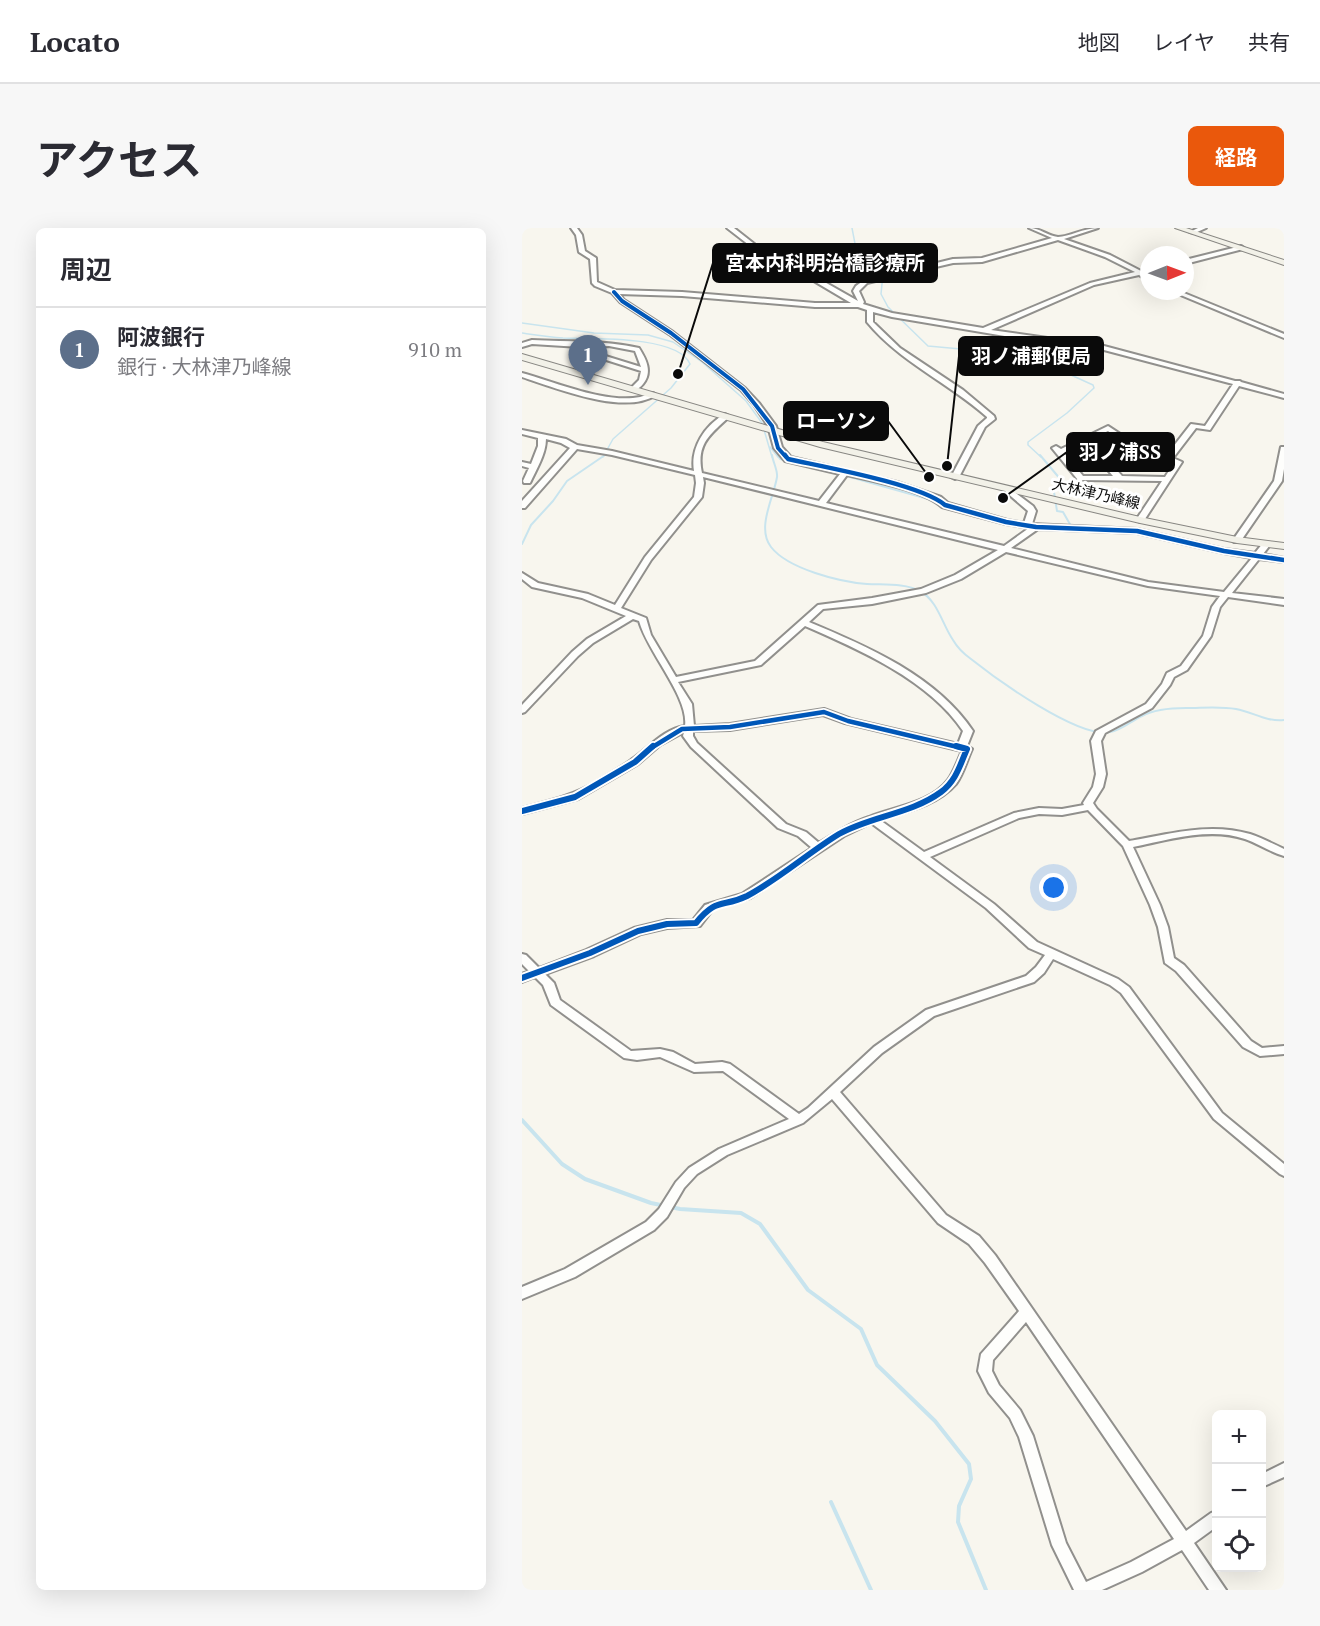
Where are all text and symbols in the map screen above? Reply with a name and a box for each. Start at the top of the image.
text: Locato [30,23,120,60]
text: 地図 [1078,28,1120,56]
text: レイヤ [1153,28,1215,56]
text: 共有 [1248,28,1290,56]
button: 経路 [1188,126,1284,186]
text: アクセス [36,131,202,187]
callout: 宮本内科明治橋診療所 [713,244,937,282]
north arrow [1140,246,1194,300]
text: 宮本内科明治橋診療所 [725,249,925,276]
text: 周辺 [60,252,112,286]
text: 阿波銀行 [117,322,205,351]
text: 1 [74,336,85,363]
text: 910 m [408,336,462,363]
pin: 1 [568,336,608,385]
callout: 羽ノ浦郵便局 [959,337,1103,375]
text: 羽ノ浦郵便局 [971,342,1091,369]
text: 銀行 · 大林津乃峰線 [117,353,292,380]
callout: ローソン [784,402,888,440]
text: ローソン [796,407,876,434]
callout: 羽ノ浦SS [1067,433,1174,471]
text: 羽ノ浦SS [1079,438,1161,465]
street label: 大林津乃峰線 [1050,473,1142,513]
your location [1039,873,1068,902]
map controls [1212,1410,1266,1572]
button: + [1212,1410,1266,1464]
button: − [1212,1464,1266,1518]
button: locate [1212,1518,1266,1572]

